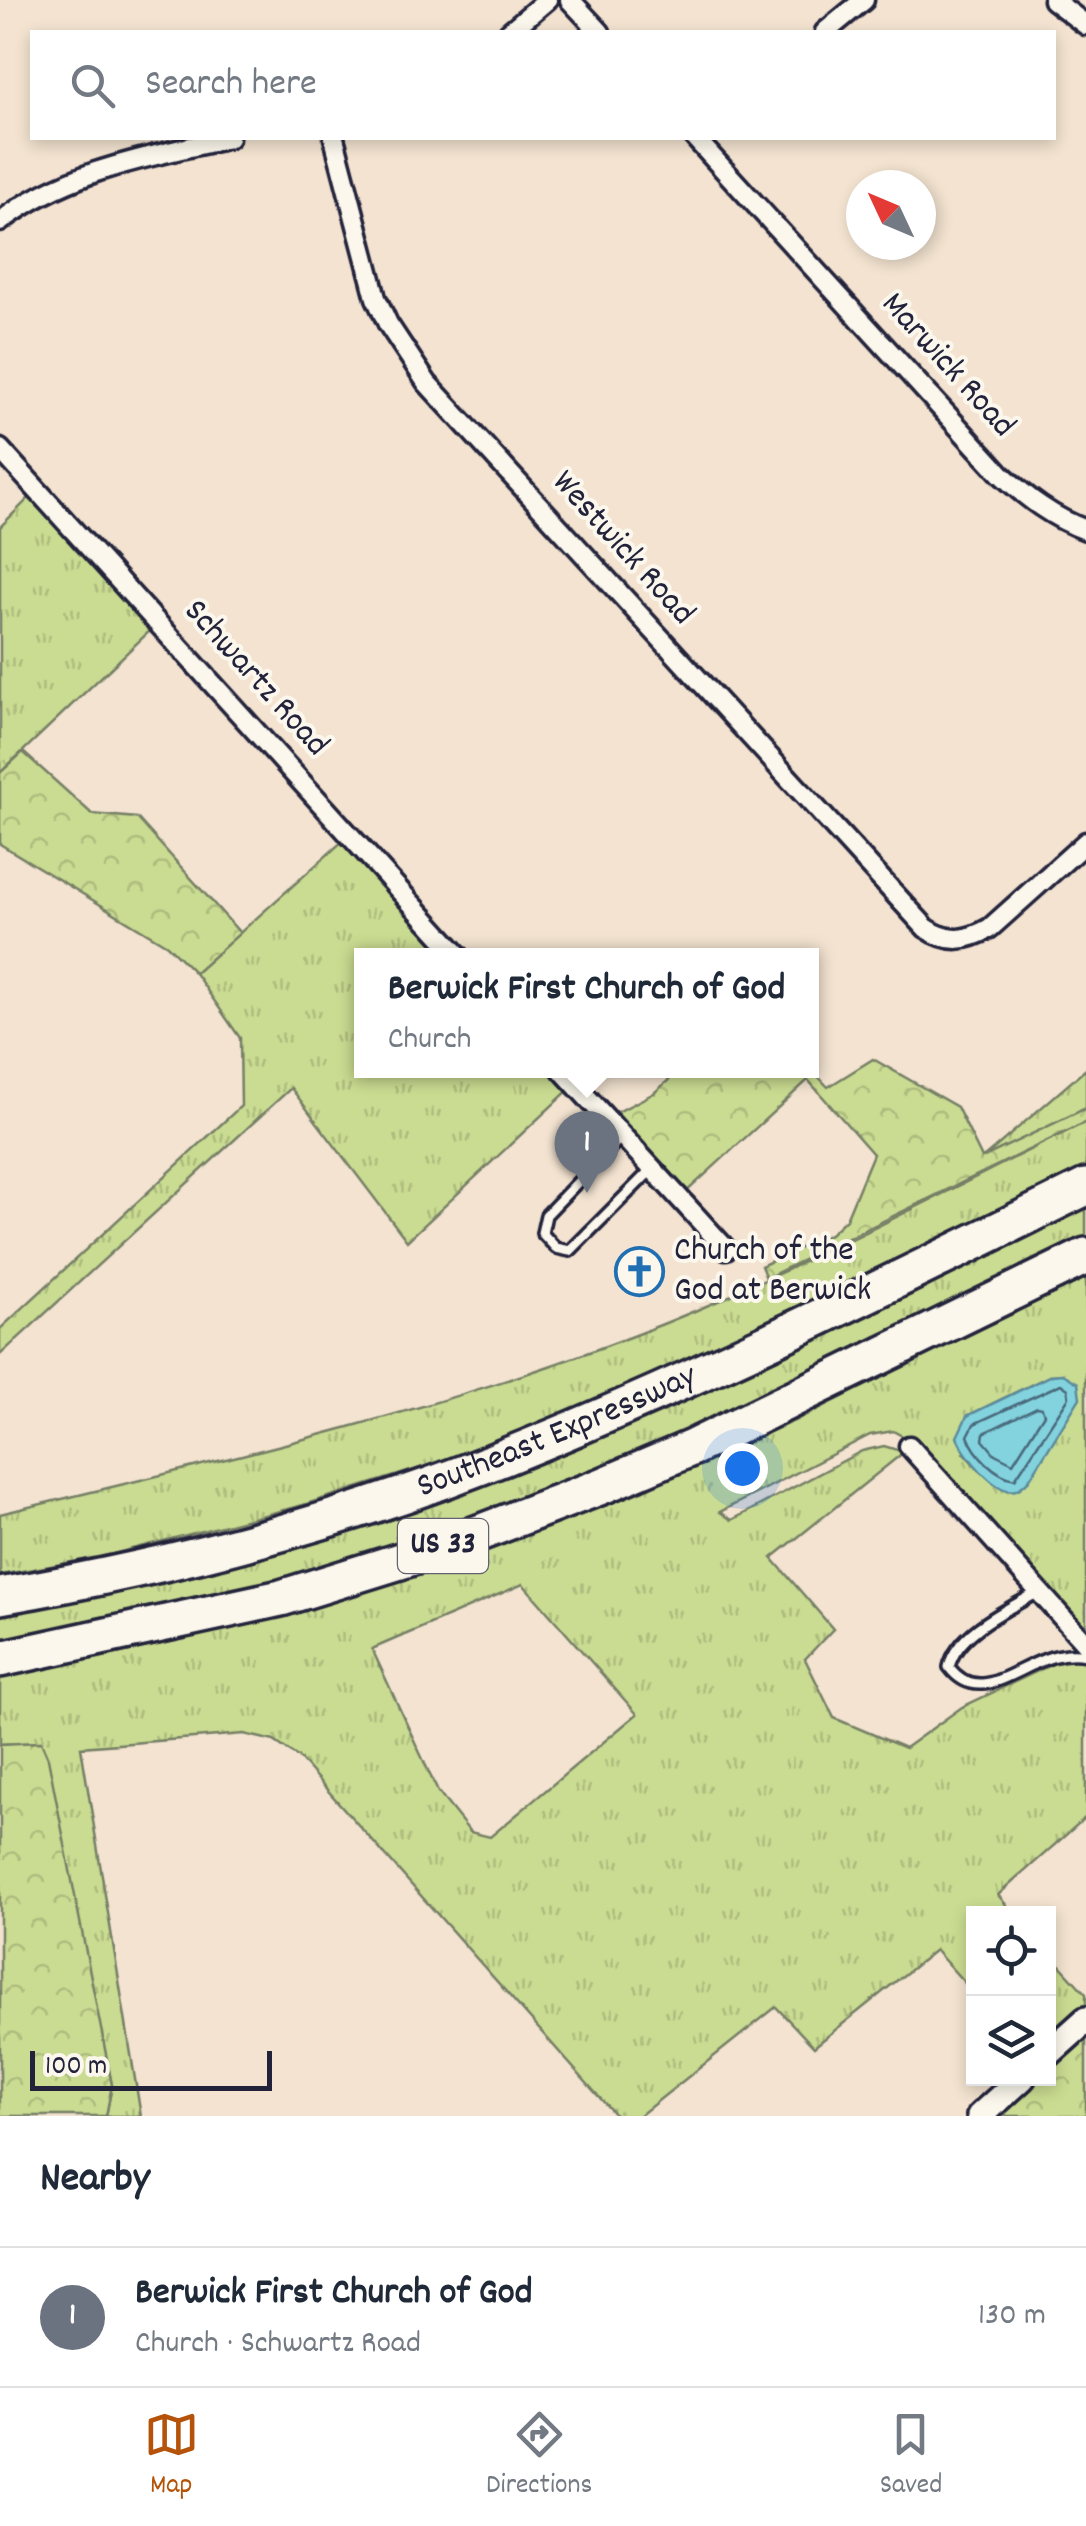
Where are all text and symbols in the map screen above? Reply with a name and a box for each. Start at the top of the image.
search box [30,30,1056,140]
icon: search [65,58,120,113]
text: Search here [145,58,317,113]
north arrow [846,170,936,260]
street label: Marwick Road [868,282,1026,450]
street label: Westwick Road [539,460,705,638]
street label: Schwartz Road [170,589,340,769]
popup [354,948,819,1078]
text: Berwick First Church of God [388,963,785,1018]
text: Church [388,1018,471,1064]
pin: 1 [554,1110,620,1193]
place label: Church of the God at Berwick [674,1227,871,1317]
church icon: Church of the God at Berwick [613,1246,665,1298]
street label: Southeast Expressway [410,1352,706,1513]
your location [717,1443,768,1494]
road number: US 33 [398,1519,488,1573]
map controls [966,1906,1056,2086]
button: locate [966,1906,1056,1996]
button: layers [966,1996,1056,2086]
scale bar [30,2046,272,2090]
text: 100 m [45,2048,107,2088]
text: Nearby [40,2151,150,2211]
text: Berwick First Church of God [135,2267,532,2322]
text: 1 [69,2294,76,2340]
text: 130 m [978,2294,1046,2340]
text: Church · Schwartz Road [135,2322,421,2368]
tab: Map [144,2407,199,2507]
tab: Directions [486,2407,592,2507]
tab: Saved [880,2407,942,2507]

